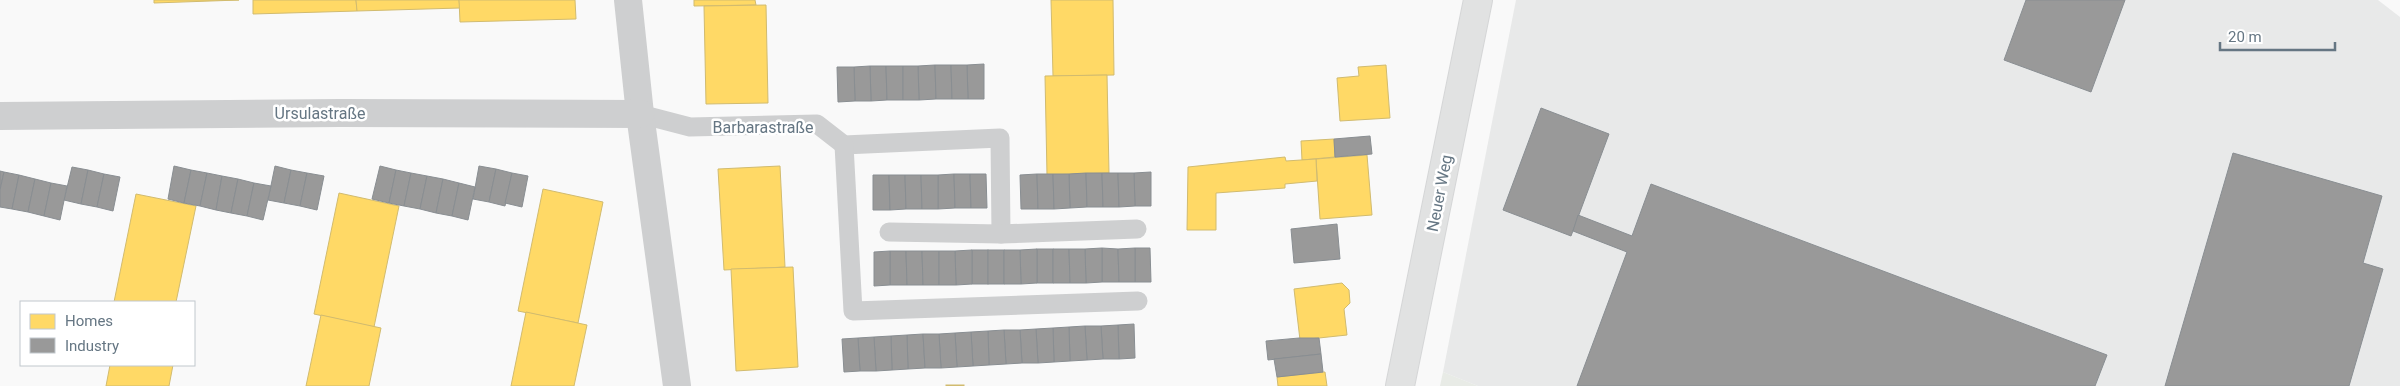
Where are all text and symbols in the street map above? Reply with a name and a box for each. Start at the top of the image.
scale bar [2220,20,2335,52]
text: 20 m [2228,28,2262,46]
street label: Ursulastraße [275,104,365,123]
street label: Barbarastraße [713,118,813,137]
street label: Neuer Weg [1423,153,1456,233]
legend [20,301,195,366]
text: Homes [65,312,113,330]
text: Industry [65,337,119,355]

